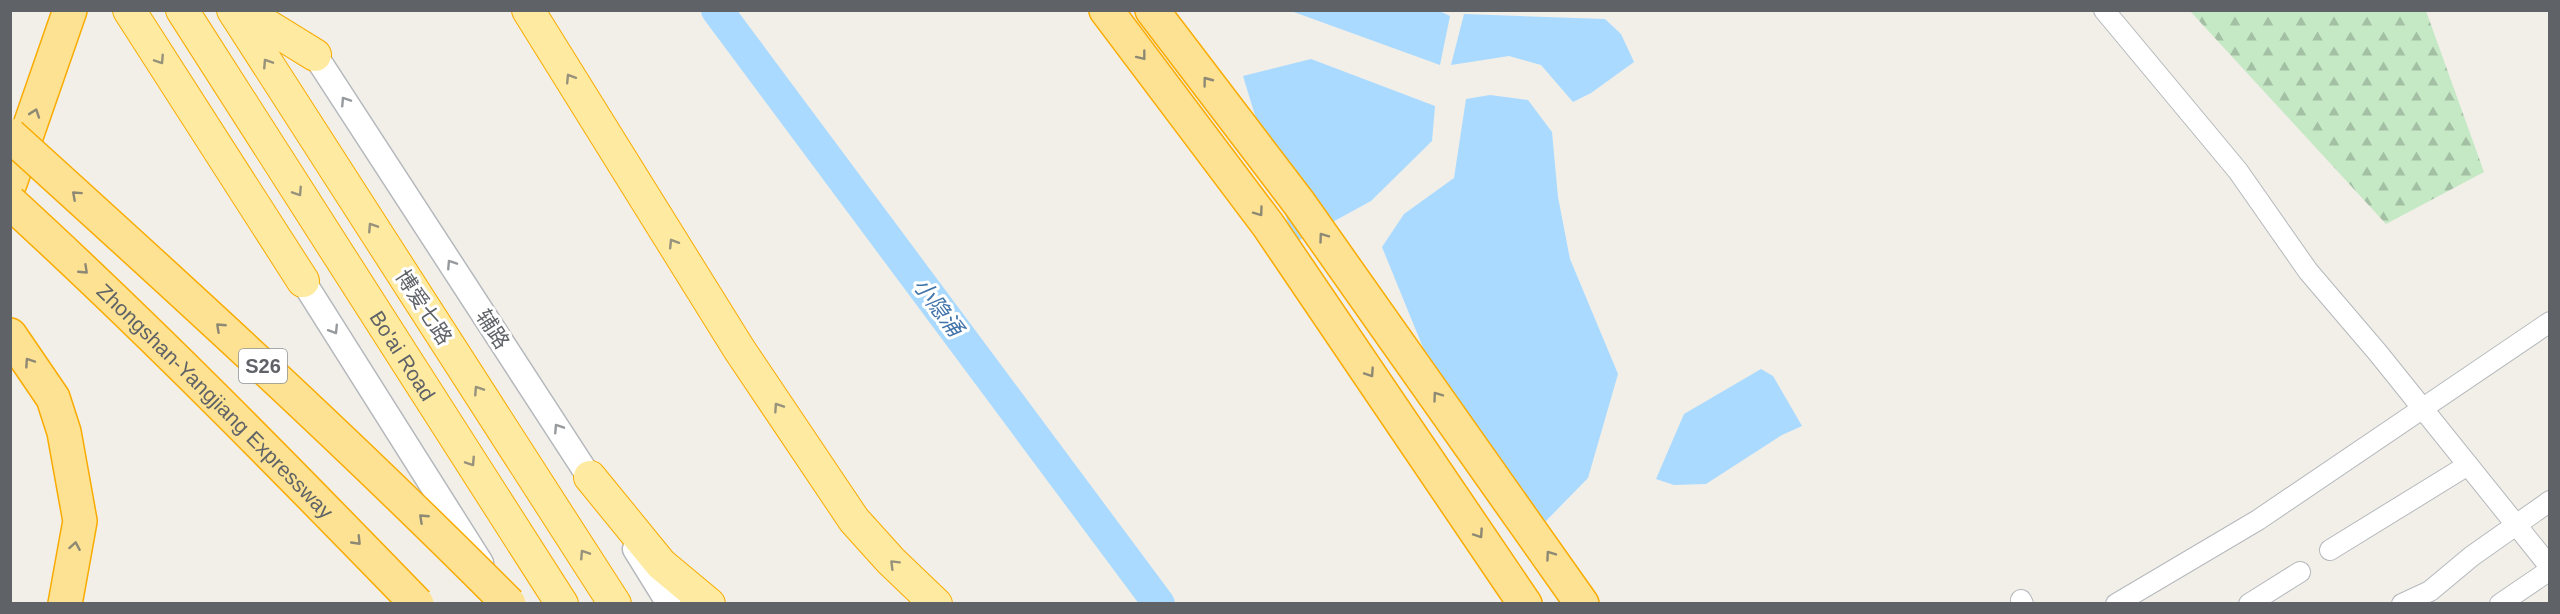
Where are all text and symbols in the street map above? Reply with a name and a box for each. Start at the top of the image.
one-way arrow [1135,49,1146,60]
one-way arrow [153,54,165,64]
one-way arrow [263,58,274,69]
one-way arrow [566,73,577,84]
one-way arrow [1203,77,1214,88]
one-way arrow [341,97,352,108]
one-way arrow [28,108,41,119]
one-way arrow [291,185,302,196]
one-way arrow [72,191,83,202]
one-way arrow [1252,206,1263,217]
one-way arrow [369,222,380,233]
one-way arrow [1319,233,1330,244]
one-way arrow [669,239,680,250]
one-way arrow [447,260,459,270]
one-way arrow [78,263,88,274]
street label: 博爱七路 [391,266,457,348]
water label: 小隐涌 [908,273,970,343]
street label: Zhongshan-Yangjiang Expressway [93,279,339,523]
street label: 辅路 [472,305,514,353]
street label: Bo'ai Road [366,306,440,405]
one-way arrow [216,323,226,334]
one-way arrow [327,323,338,334]
road number: S26 [239,349,287,383]
one-way arrow [24,358,36,368]
one-way arrow [1363,366,1374,377]
one-way arrow [474,386,485,397]
one-way arrow [1433,391,1444,402]
one-way arrow [774,403,785,414]
one-way arrow [554,423,565,434]
one-way arrow [464,456,476,466]
one-way arrow [419,514,430,525]
one-way arrow [1472,528,1483,539]
one-way arrow [349,534,360,545]
one-way arrow [69,541,81,551]
one-way arrow [580,550,591,561]
one-way arrow [1546,551,1557,562]
one-way arrow [890,560,901,571]

